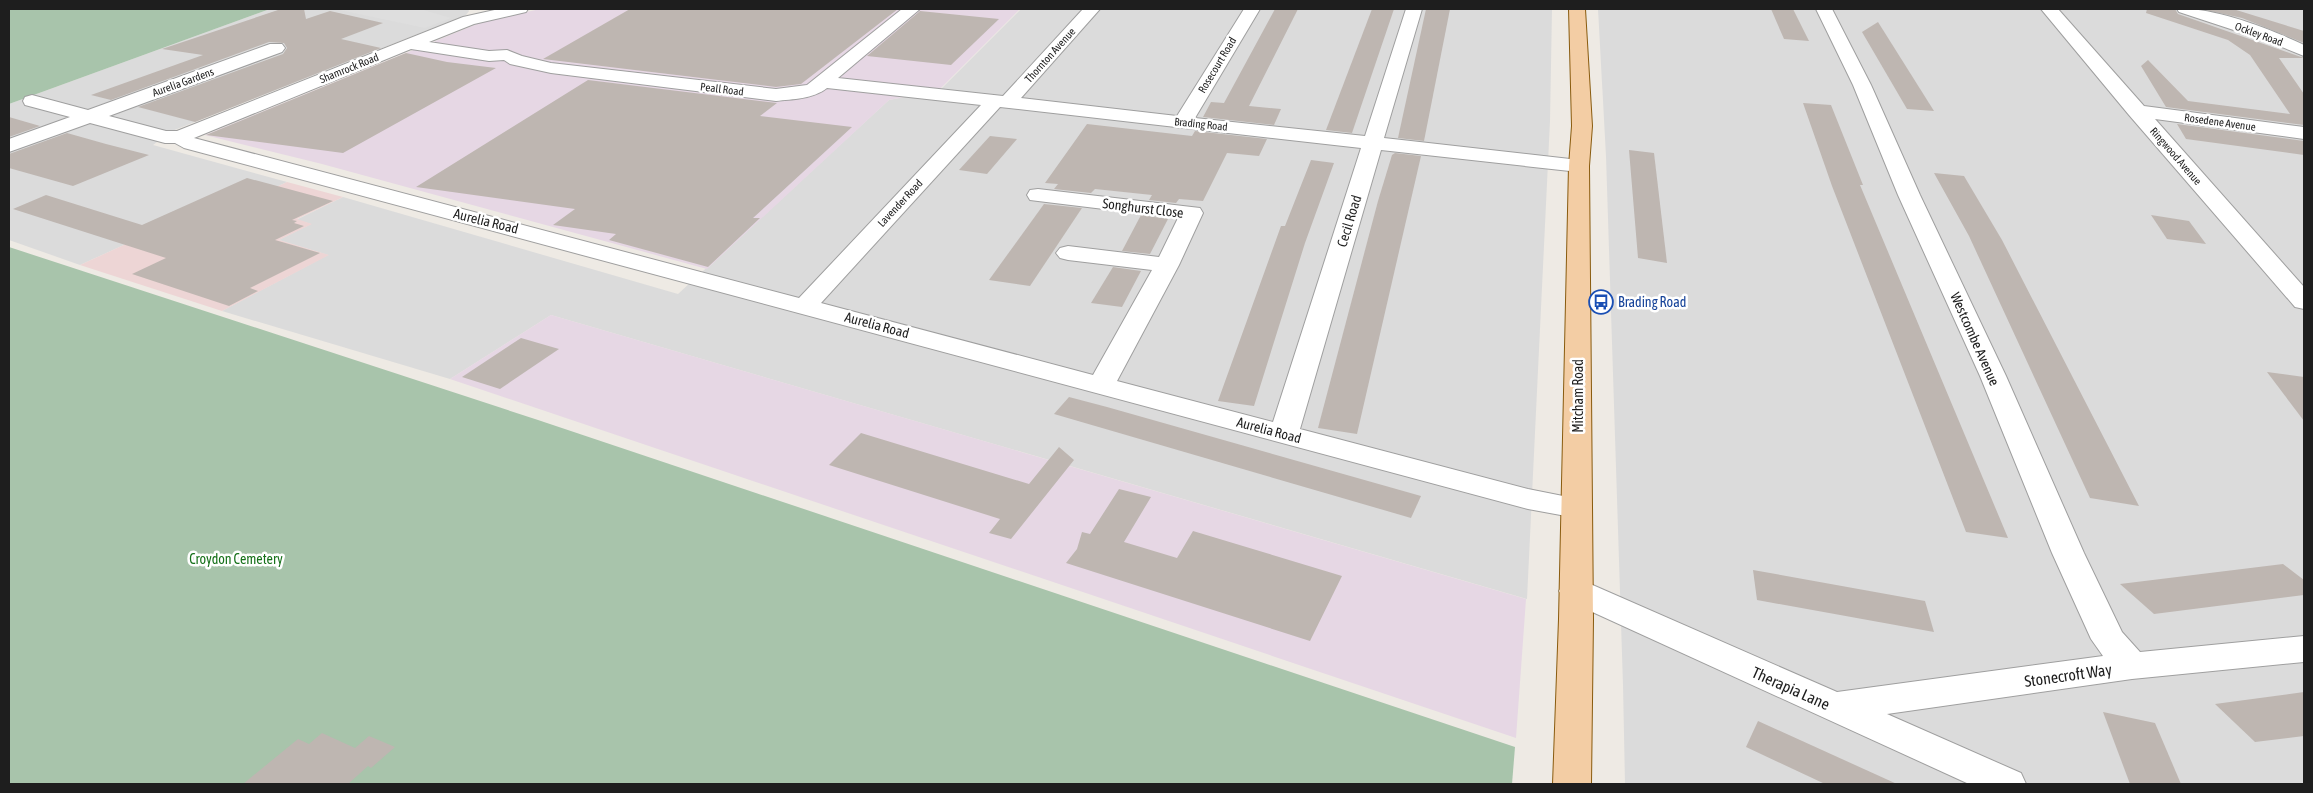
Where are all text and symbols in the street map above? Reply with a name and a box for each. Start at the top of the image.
street label: Ockley Road [2233,20,2285,48]
street label: Thornton Avenue [1022,25,1078,85]
street label: Rosecourt Road [1196,35,1238,95]
street label: Shamrock Road [318,51,380,85]
street label: Aurelia Gardens [151,65,216,99]
street label: Peall Road [700,80,744,98]
street label: Rosedene Avenue [2184,111,2256,133]
street label: Brading Road [1174,115,1228,133]
street label: Ringwood Avenue [2148,125,2204,187]
street label: Lavender Road [875,177,925,229]
street label: Cecil Road [1334,193,1364,249]
street label: Songhurst Close [1102,195,1184,221]
street label: Aurelia Road [452,205,520,237]
bus stop icon: Brading Road [1588,289,1614,315]
street label: Westcombe Avenue [1947,290,2003,388]
place label: Brading Road [1618,294,1686,310]
street label: Aurelia Road [843,309,911,341]
street label: Mitcham Road [1570,359,1586,433]
street label: Aurelia Road [1235,414,1303,446]
park label: Croydon Cemetery [189,551,283,567]
street label: Stonecroft Way [2023,660,2113,691]
street label: Therapia Lane [1749,663,1833,714]

